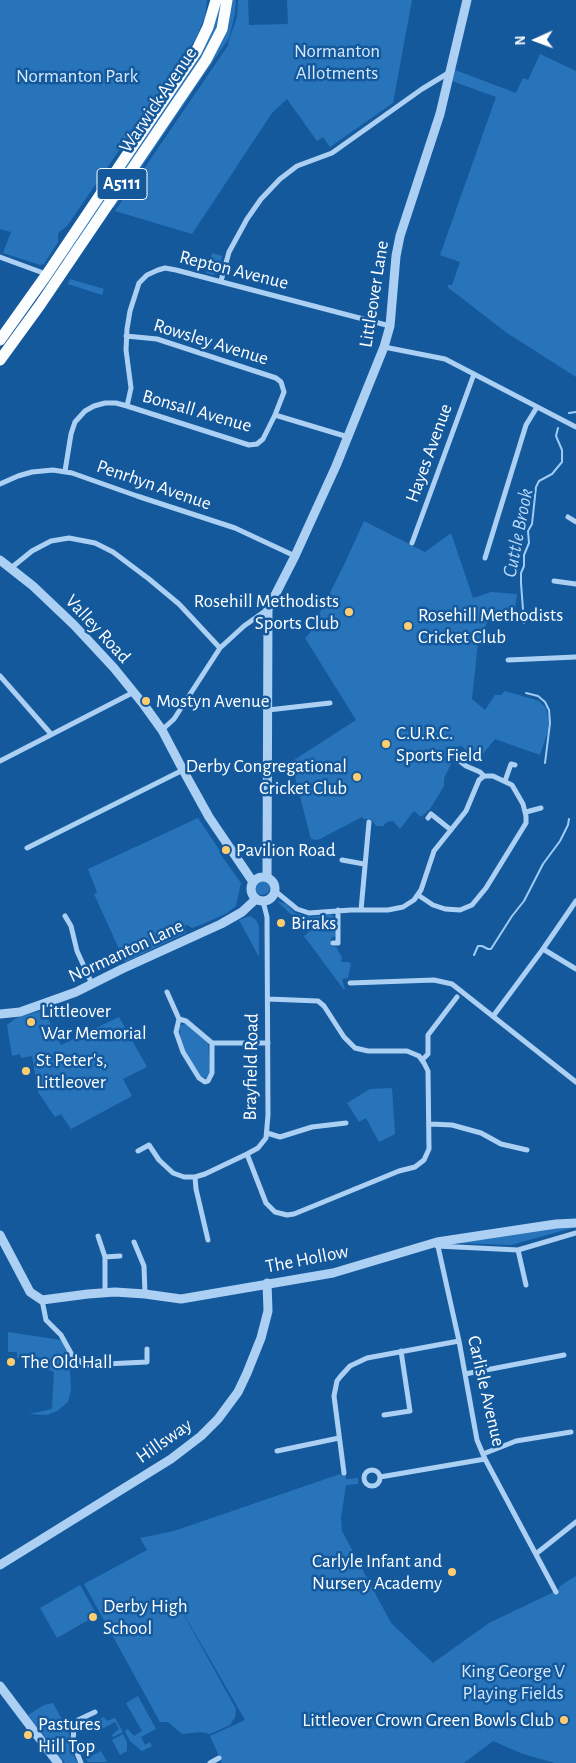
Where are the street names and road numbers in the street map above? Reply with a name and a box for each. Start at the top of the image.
street label: Warwick Avenue [114,43,202,157]
road number: A5111 [97,168,147,200]
street label: Littleover Lane [354,239,394,349]
street label: Repton Avenue [177,245,291,295]
street label: Rowsley Avenue [151,314,271,370]
street label: Bonsall Avenue [140,385,254,437]
street label: Hayes Avenue [401,401,457,505]
street label: Penrhyn Avenue [94,455,214,515]
street label: Valley Road [60,590,136,668]
street label: Normanton Lane [65,914,187,988]
street label: Brayfield Road [239,1013,263,1121]
street label: The Hollow [264,1240,350,1278]
street label: Carlisle Avenue [462,1333,510,1449]
street label: Hillsway [132,1414,196,1468]

